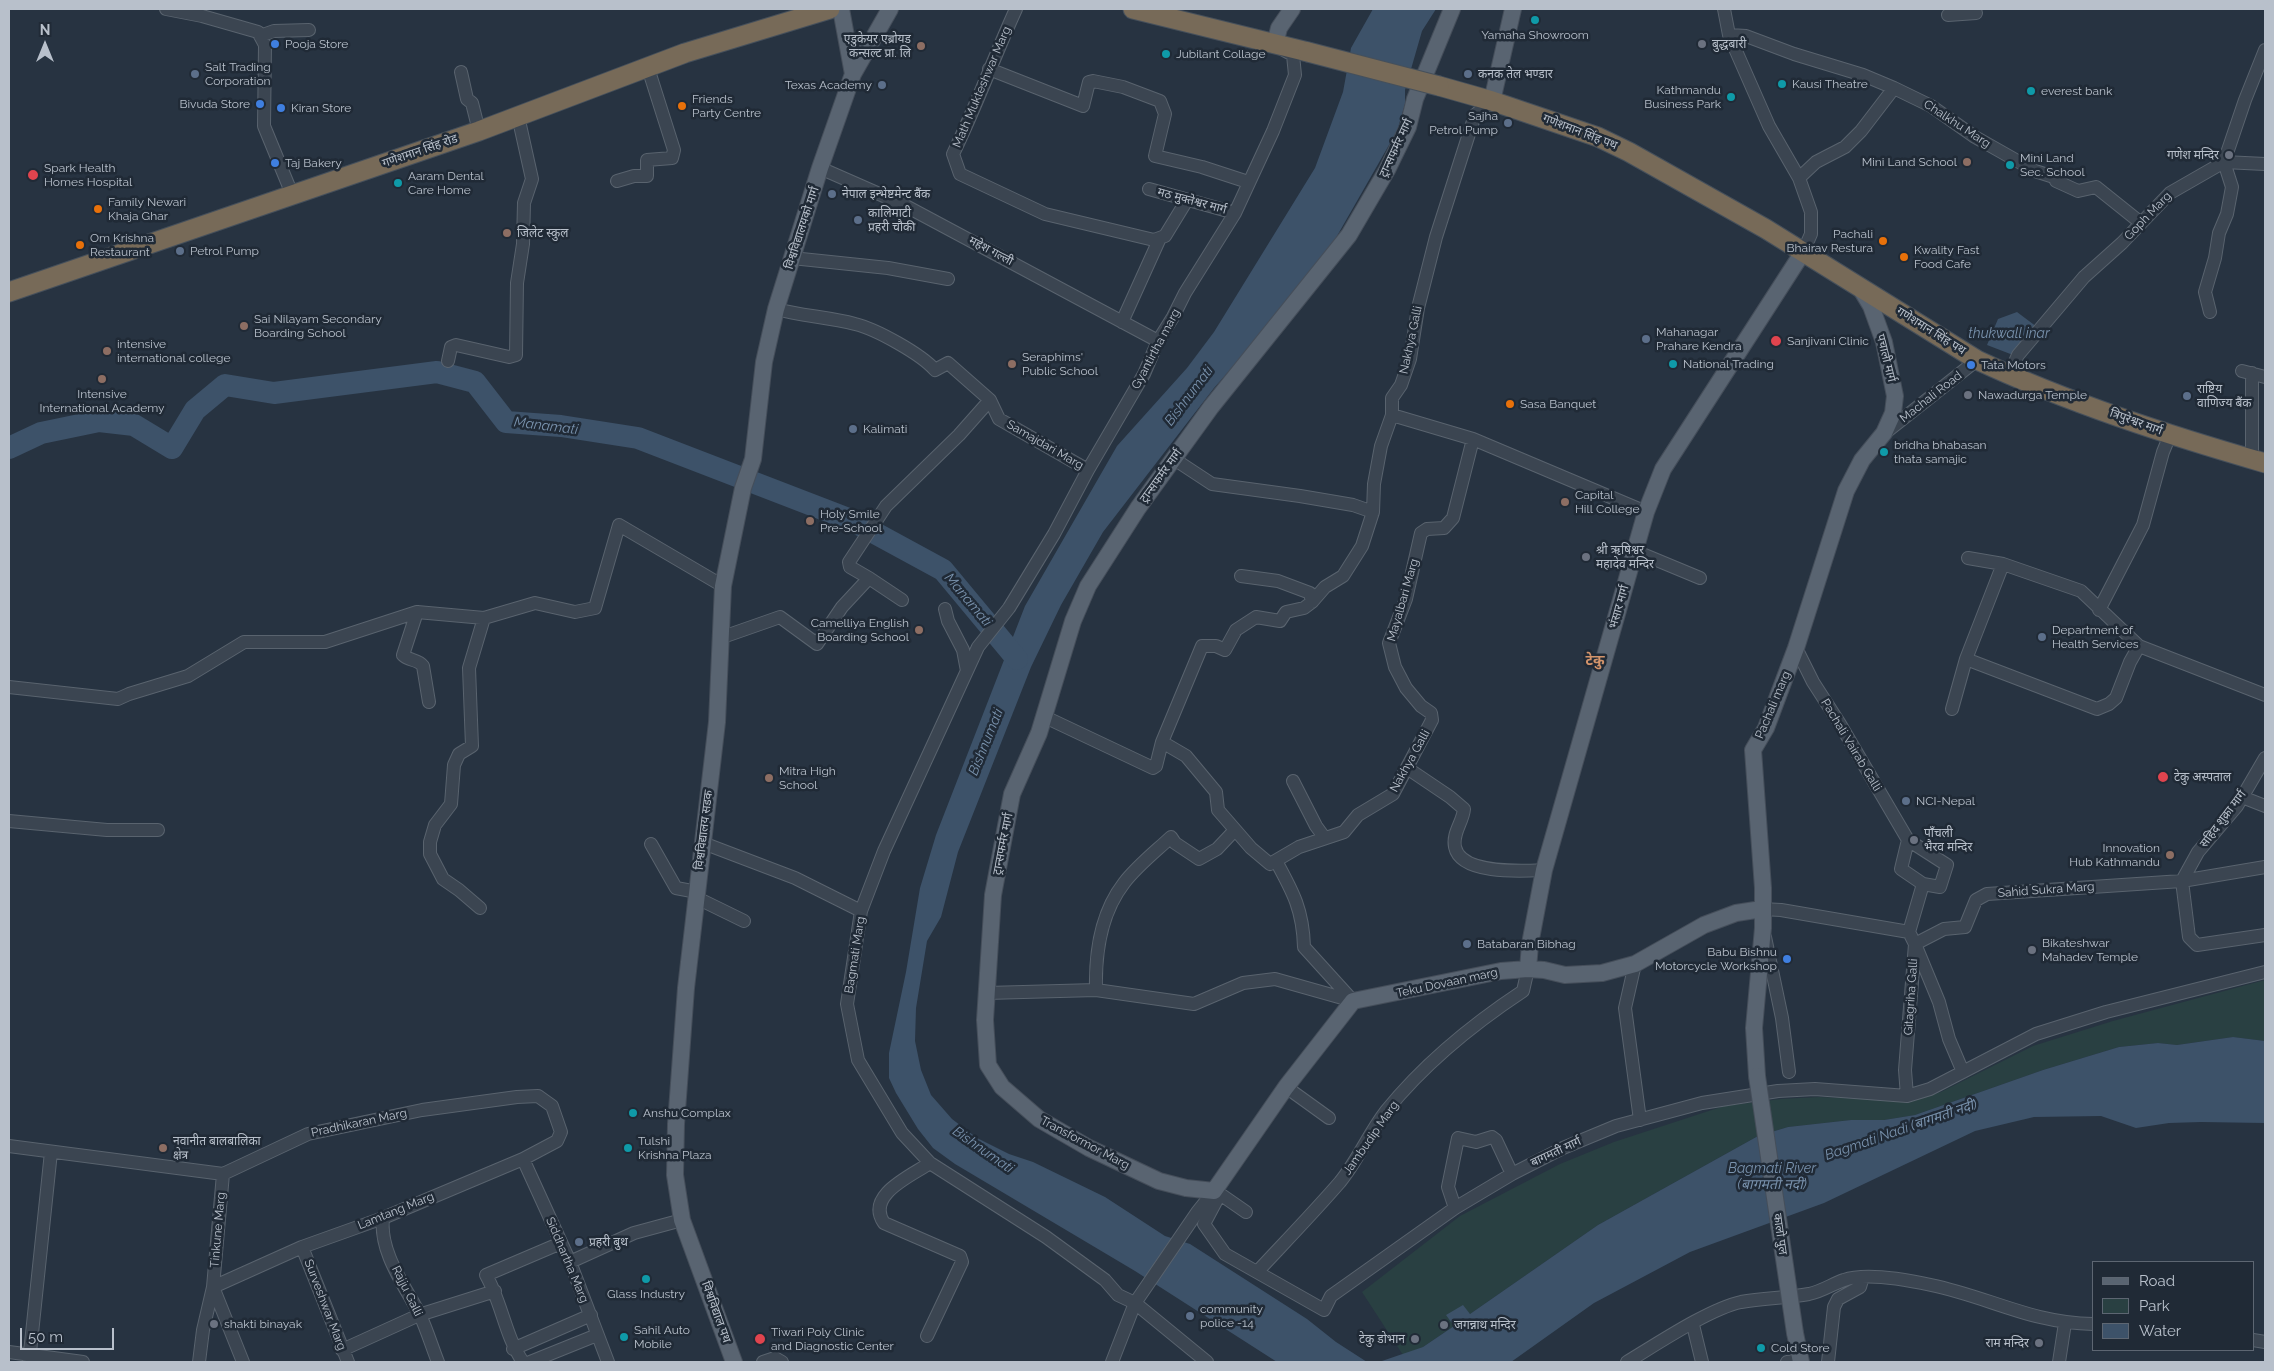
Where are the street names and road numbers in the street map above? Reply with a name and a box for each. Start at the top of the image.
street label: Math Mukteshwar Marg [950,24,1014,150]
street label: Chalkhu Marg [1921,97,1993,151]
street label: गणेशमान सिंह पथ [1541,111,1619,153]
street label: ट्रान्सफर्मर मार्ग [1376,117,1416,179]
street label: गणेशमान सिंह रोड [380,131,460,171]
street label: विश्वविद्यालयको मार्ग [782,185,822,271]
street label: मठ मुक्तेश्वर मार्ग [1156,185,1228,217]
street label: Goph Marg [2121,189,2175,243]
street label: महेश गल्ली [966,233,1016,269]
street label: गणेशमान सिंह पथ [1894,304,1968,358]
street label: Nakhya Galli [1397,305,1425,375]
street label: Gyantirtha marg [1129,306,1183,392]
street label: पचाली मार्ग [1873,333,1899,383]
street label: Machali Road [1897,368,1965,426]
street label: त्रिपुरेश्वर मार्ग [2108,406,2164,438]
street label: Samajdari Marg [1004,417,1086,473]
street label: ट्रान्सफर्मर मार्ग [1137,446,1185,506]
street label: Mayalbari Marg [1384,557,1422,643]
street label: भंसार मार्ग [1606,584,1632,630]
street label: Pachali marg [1752,669,1794,741]
street label: Pachali Vairab Galli [1818,696,1884,794]
street label: Nakhya Galli [1387,727,1433,795]
street label: सहिद शुक्रा मार्ग [2197,788,2249,850]
street label: विश्वविद्यालय सडक [692,789,716,871]
street label: ट्रान्सफर्मर मार्ग [990,812,1016,876]
street label: Sahid Sukra Marg [1997,879,2095,901]
street label: Bagmati Marg [842,916,868,994]
street label: Gitagriha Galli [1901,958,1921,1036]
street label: Teku Dovaan marg [1395,965,1499,1001]
street label: Jambudip Marg [1340,1098,1402,1178]
street label: Pradhikaran Marg [310,1106,408,1140]
street label: Transformor Marg [1038,1113,1132,1173]
street label: बागमती मार्ग [1529,1134,1583,1170]
street label: Lamtang Marg [356,1189,436,1233]
street label: Tinkune Marg [208,1192,228,1268]
street label: कालो पुल [1770,1212,1790,1256]
street label: Siddhartha Marg [542,1215,592,1305]
street label: Surveshwar Marg [301,1257,349,1353]
street label: Rajju Galli [389,1263,425,1319]
street label: विश्वविद्याल पथ [698,1279,734,1345]

